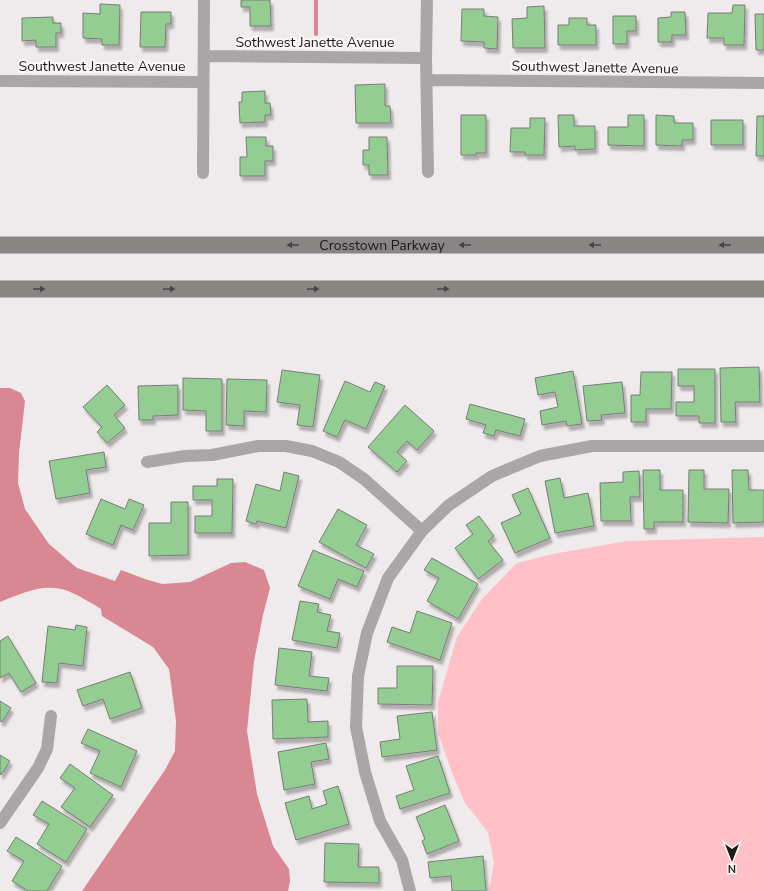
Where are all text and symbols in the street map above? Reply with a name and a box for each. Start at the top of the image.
street label: Sothwest Janette Avenue [236,33,394,52]
street label: Southwest Janette Avenue [19,57,185,76]
street label: Southwest Janette Avenue [511,57,679,78]
street label: Crosstown Parkway [319,236,446,255]
one-way arrow [286,242,299,248]
one-way arrow [458,242,471,248]
one-way arrow [588,242,601,248]
one-way arrow [718,242,731,248]
one-way arrow [33,286,46,292]
one-way arrow [163,286,176,292]
one-way arrow [307,286,320,292]
one-way arrow [437,286,450,292]
north arrow [712,839,752,879]
text: N [728,861,736,876]

